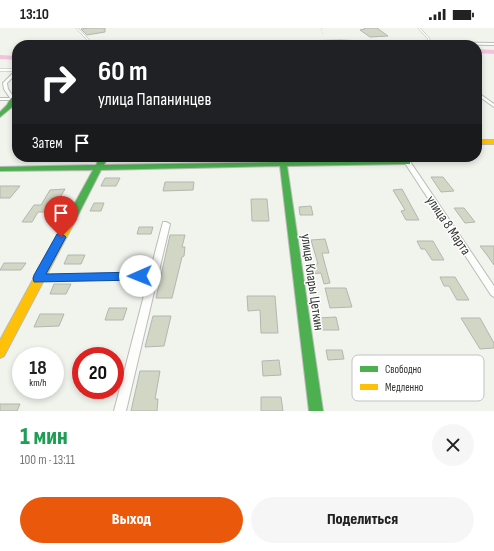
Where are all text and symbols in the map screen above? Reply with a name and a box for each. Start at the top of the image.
text: 13:10 [20,5,49,24]
text: 60 m [98,55,147,88]
icon: right [32,56,84,108]
text: улица Папанинцев [98,89,211,110]
icon: arrive [71,132,93,154]
text: Затем [32,134,63,153]
street label: улица 8 Марта [423,192,475,258]
pin [44,196,78,237]
icon: arrive [50,202,72,224]
street label: улица Клары Цеткин [297,233,328,332]
position arrow [119,255,161,297]
speed limit sign: 20 [72,347,124,399]
legend [352,355,484,401]
text: 18 [29,356,47,380]
text: Свободно [385,363,422,376]
text: km/h [29,377,47,389]
text: Медленно [385,381,424,394]
text: 1 мин [20,422,68,451]
button: close [432,424,474,466]
text: 100 m · 13:11 [20,452,75,468]
button: Выход [20,497,243,543]
button: Поделиться [251,497,474,543]

